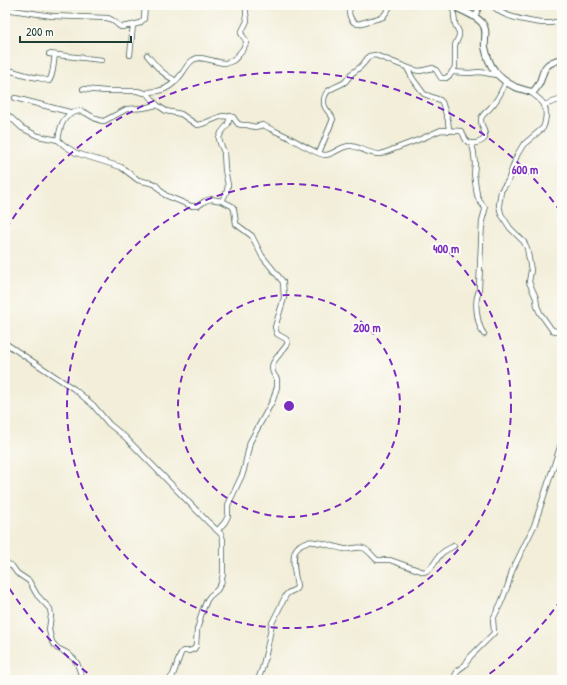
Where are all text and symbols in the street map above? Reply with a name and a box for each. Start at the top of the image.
scale bar [20,18,131,44]
text: 200 m [26,23,53,40]
text: 600 m [512,161,538,178]
text: 400 m [433,240,459,257]
text: 200 m [353,319,381,336]
centre of rings [282,399,296,413]

